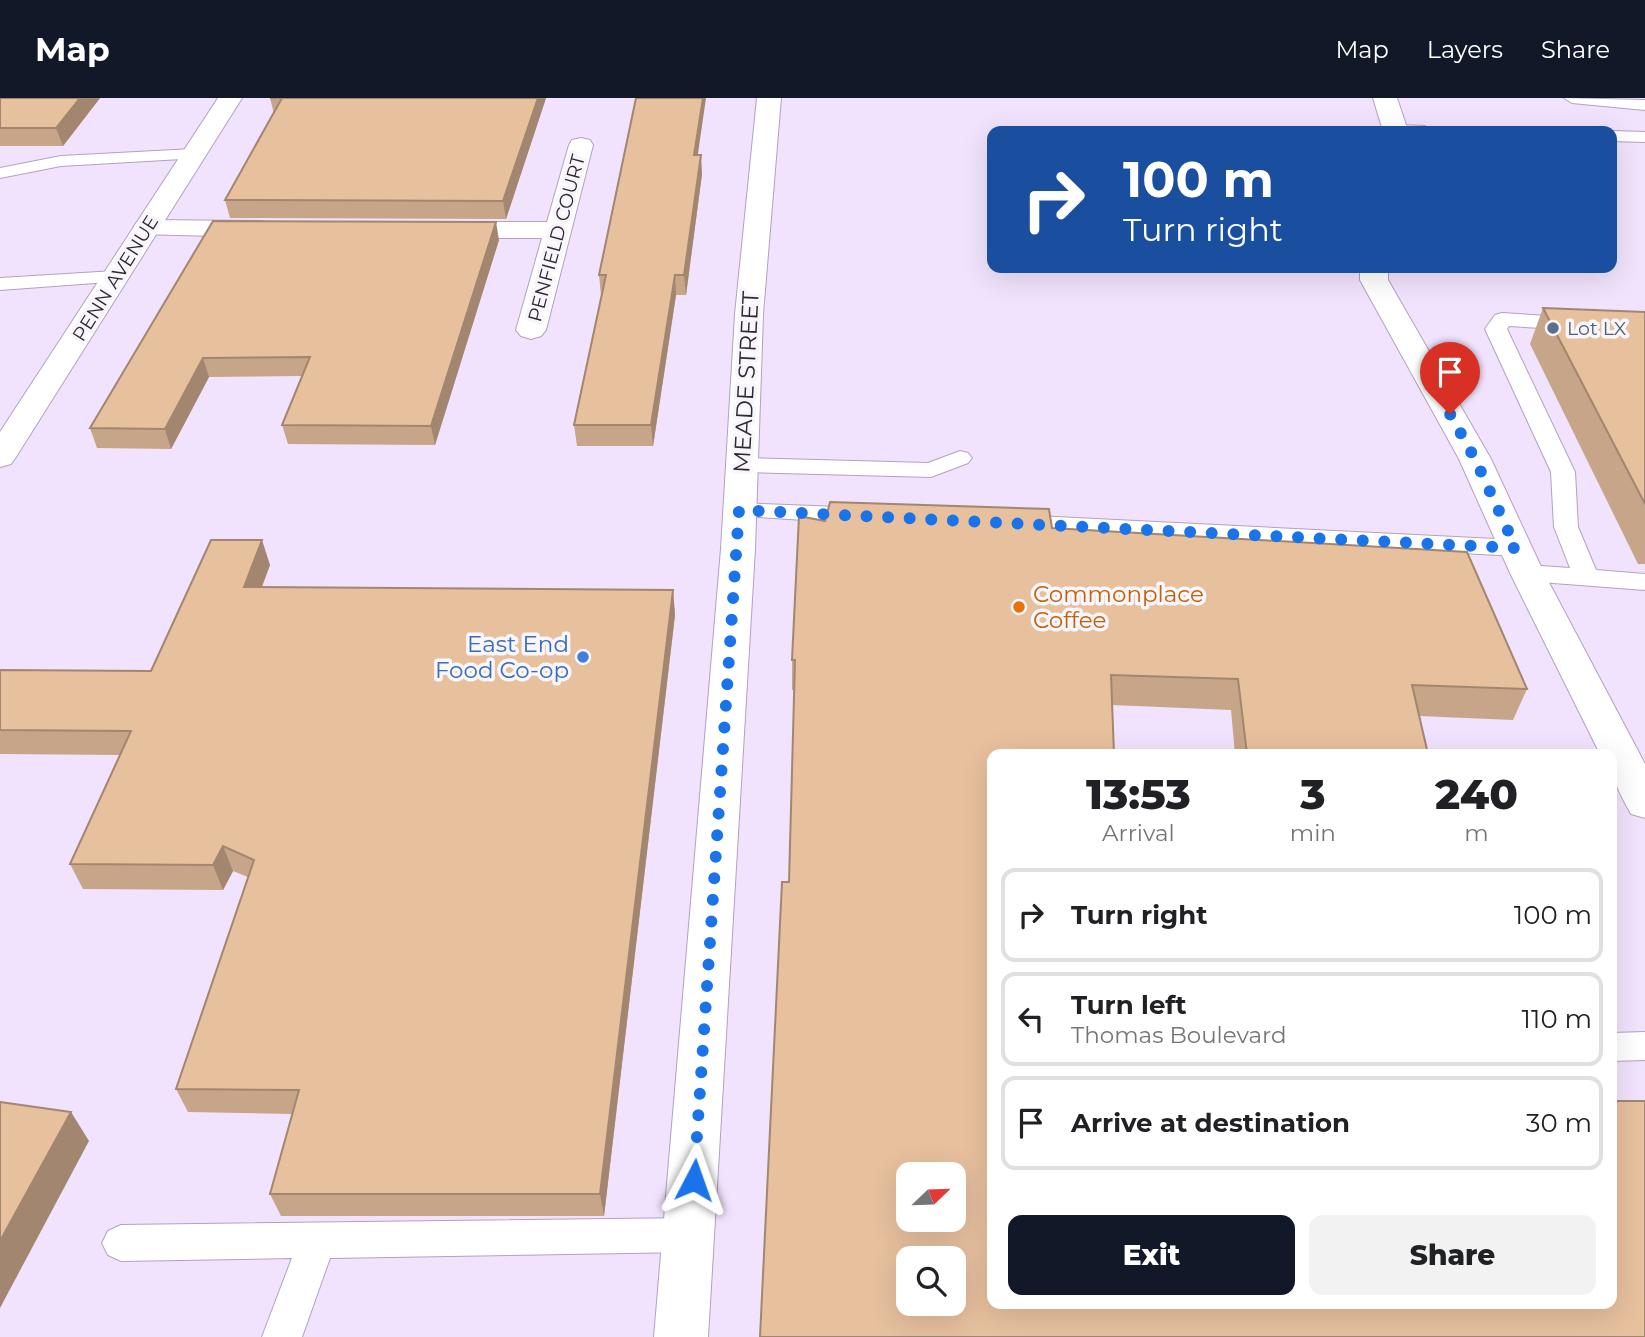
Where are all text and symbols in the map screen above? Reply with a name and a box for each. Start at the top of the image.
text: Map [35,29,110,69]
text: Map [1335,35,1389,64]
text: Layers [1427,35,1503,64]
text: Share [1541,35,1610,64]
text: 100 m [1123,150,1274,209]
street label: PENFIELD COURT [523,152,590,324]
icon: right [1008,154,1099,245]
text: Turn right [1123,210,1283,249]
street label: PENN AVENUE [68,211,163,345]
street label: MEADE STREET [727,290,765,474]
place label: Lot LX [1567,317,1627,340]
marker: Lot LX [1545,320,1561,336]
pin [1420,342,1480,414]
icon: arrive [1431,353,1469,391]
place label: Commonplace Coffee [1033,580,1204,634]
marker: Commonplace Coffee [1011,599,1027,615]
place label: East End Food Co-op [435,630,569,684]
marker: East End Food Co-op [575,649,591,665]
text: 13:53 [1086,768,1191,820]
text: 3 [1300,768,1326,820]
text: 240 [1435,768,1518,820]
text: Arrival [1102,819,1175,847]
text: min [1290,819,1336,847]
text: m [1464,819,1489,847]
icon: right [1012,896,1050,934]
text: Turn right [1071,899,1207,931]
text: 100 m [1514,899,1592,931]
text: Turn left [1071,989,1187,1021]
icon: left [1012,1000,1050,1038]
text: 110 m [1522,1003,1592,1035]
text: Thomas Boulevard [1071,1021,1287,1049]
icon: arrive [1012,1104,1050,1142]
text: Arrive at destination [1071,1107,1350,1139]
text: 30 m [1526,1107,1592,1139]
position arrow [657,1143,731,1217]
north arrow [896,1162,966,1232]
map controls [896,1162,966,1316]
button: Exit [1008,1215,1295,1295]
button: Share [1309,1215,1596,1295]
button: search [896,1246,966,1316]

